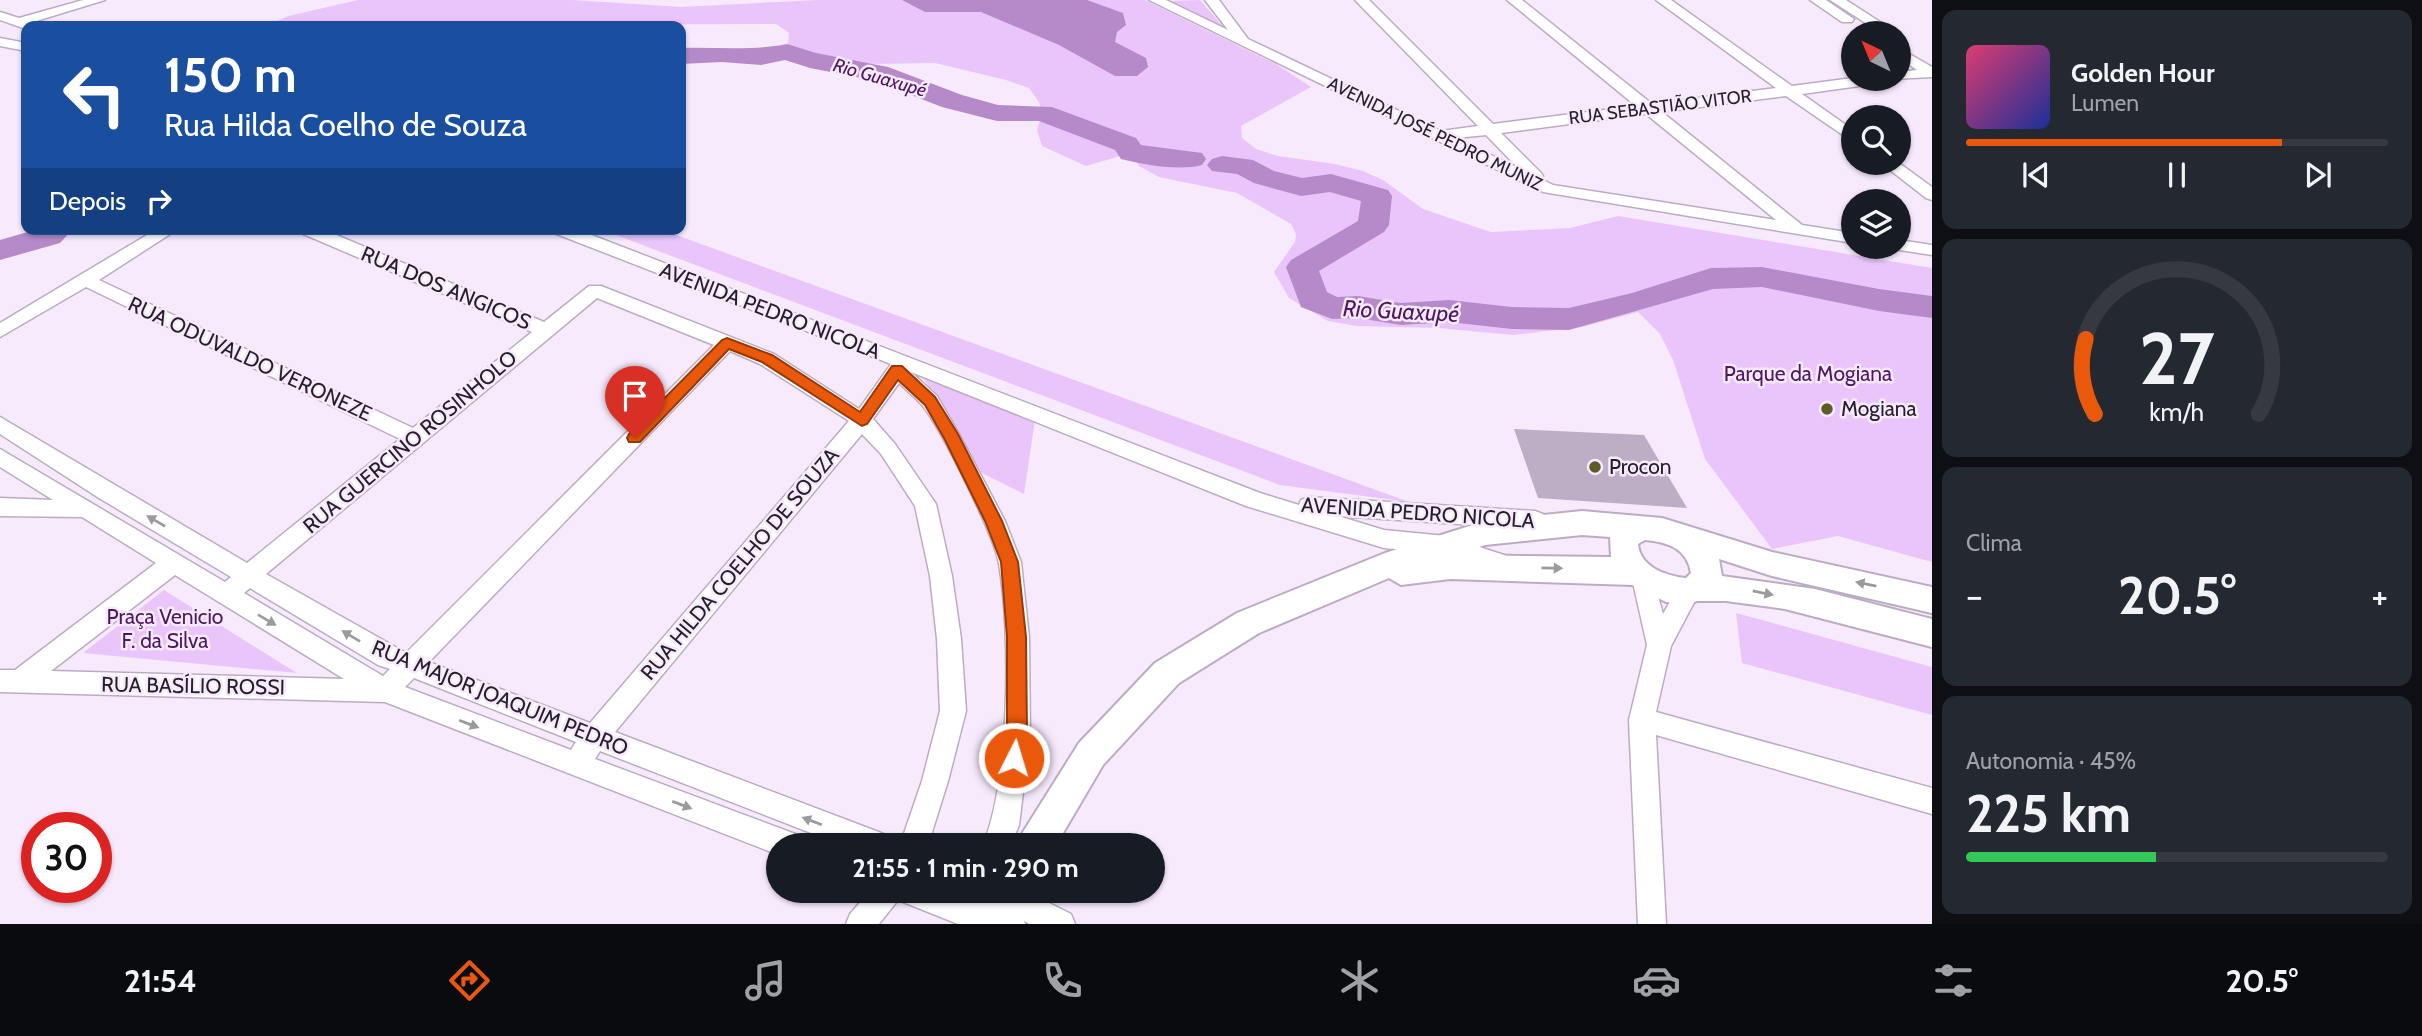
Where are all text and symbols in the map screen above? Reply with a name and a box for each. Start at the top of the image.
north arrow [1841,21,1911,91]
map controls [1841,21,1911,259]
text: 150 m [164,45,297,104]
icon: left [49,49,140,140]
water label: Rio Guaxupé [831,53,929,102]
text: Golden Hour [2071,57,2214,89]
street label: AVENIDA JOSÉ PEDRO MUNIZ [1324,72,1546,196]
street label: RUA SEBASTIÃO VITOR [1567,85,1753,129]
text: Lumen [2071,89,2139,117]
text: Rua Hilda Coelho de Souza [164,105,527,144]
button: search [1841,105,1911,175]
icon: previous [2017,156,2055,194]
icon: pause [2158,156,2196,194]
icon: next [2299,156,2337,194]
icon: right [140,182,178,220]
text: Depois [49,185,126,217]
button: layers [1841,189,1911,259]
street label: RUA DOS ANGICOS [358,240,535,335]
street label: AVENIDA PEDRO NICOLA [656,257,884,364]
street label: RUA ODUVALDO VERONEZE [124,291,376,426]
water label: Rio Guaxupé [1342,294,1460,328]
text: 27 [2139,314,2215,402]
street label: RUA GUERCINO ROSINHOLO [298,345,522,538]
park label: Parque da Mogiana [1724,361,1892,386]
pin [605,366,665,438]
icon: arrive [616,377,654,415]
place label: Mogiana [1841,396,1917,421]
text: km/h [2150,397,2204,427]
marker: Mogiana [1819,401,1835,417]
street label: RUA HILDA COELHO DE SOUZA [635,443,844,685]
place label: Procon [1609,454,1671,479]
marker: Procon [1587,459,1603,475]
street label: AVENIDA PEDRO NICOLA [1300,492,1536,533]
one-way arrow [146,514,165,527]
text: Clima [1966,529,2022,557]
one-way arrow [1541,563,1563,574]
text: 20.5° [2118,564,2236,627]
text: − [1966,572,1983,619]
text: + [2371,572,2388,619]
one-way arrow [1855,578,1877,589]
one-way arrow [1752,588,1774,599]
park label: Praça Venicio F. da Silva [107,604,223,653]
one-way arrow [258,614,277,627]
one-way arrow [342,630,361,642]
street label: RUA MAJOR JOAQUIM PEDRO [368,635,632,760]
street label: RUA BASÍLIO ROSSI [101,671,285,700]
one-way arrow [459,718,480,729]
position arrow [977,721,1051,795]
text: Autonomia · 45% [1966,747,2136,775]
text: 225 km [1966,782,2131,845]
one-way arrow [671,800,692,811]
speed limit sign: 30 [21,812,112,903]
one-way arrow [802,815,823,826]
text: 21:55 · 1 min · 290 m [852,852,1079,884]
icon: directions [445,956,494,1005]
icon: music [741,956,790,1005]
icon: phone [1038,956,1087,1005]
icon: climate [1335,956,1384,1005]
icon: car [1632,956,1681,1005]
icon: filters [1929,956,1978,1005]
text: 21:54 [124,961,197,1000]
text: 20.5° [2225,961,2298,1000]

